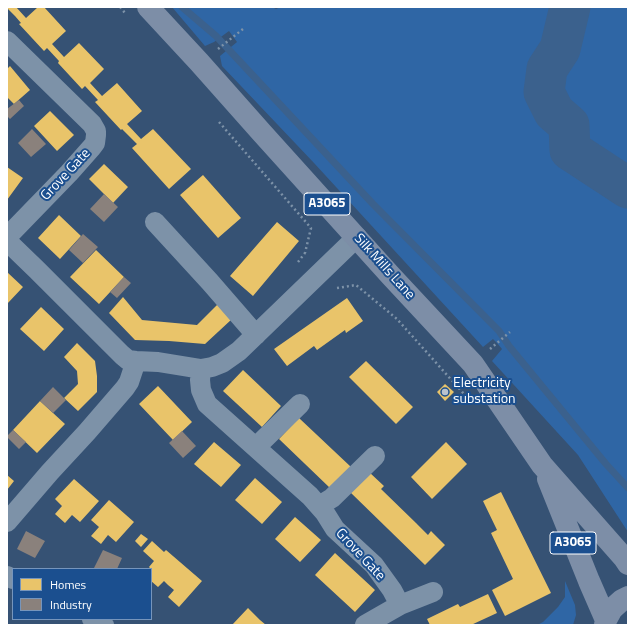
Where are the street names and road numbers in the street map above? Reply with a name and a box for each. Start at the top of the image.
street label: Grove Gate [38,146,94,204]
road number: A3065 [304,193,350,215]
street label: Silk Mills Lane [350,231,418,303]
street label: Grove Gate [332,526,388,584]
road number: A3065 [550,532,596,554]

